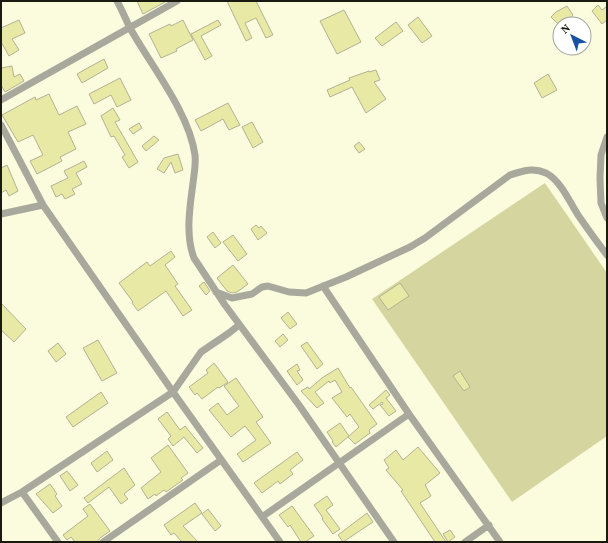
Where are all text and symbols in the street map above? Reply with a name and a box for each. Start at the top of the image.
north arrow [552,16,592,56]
text: N [558,21,574,37]

